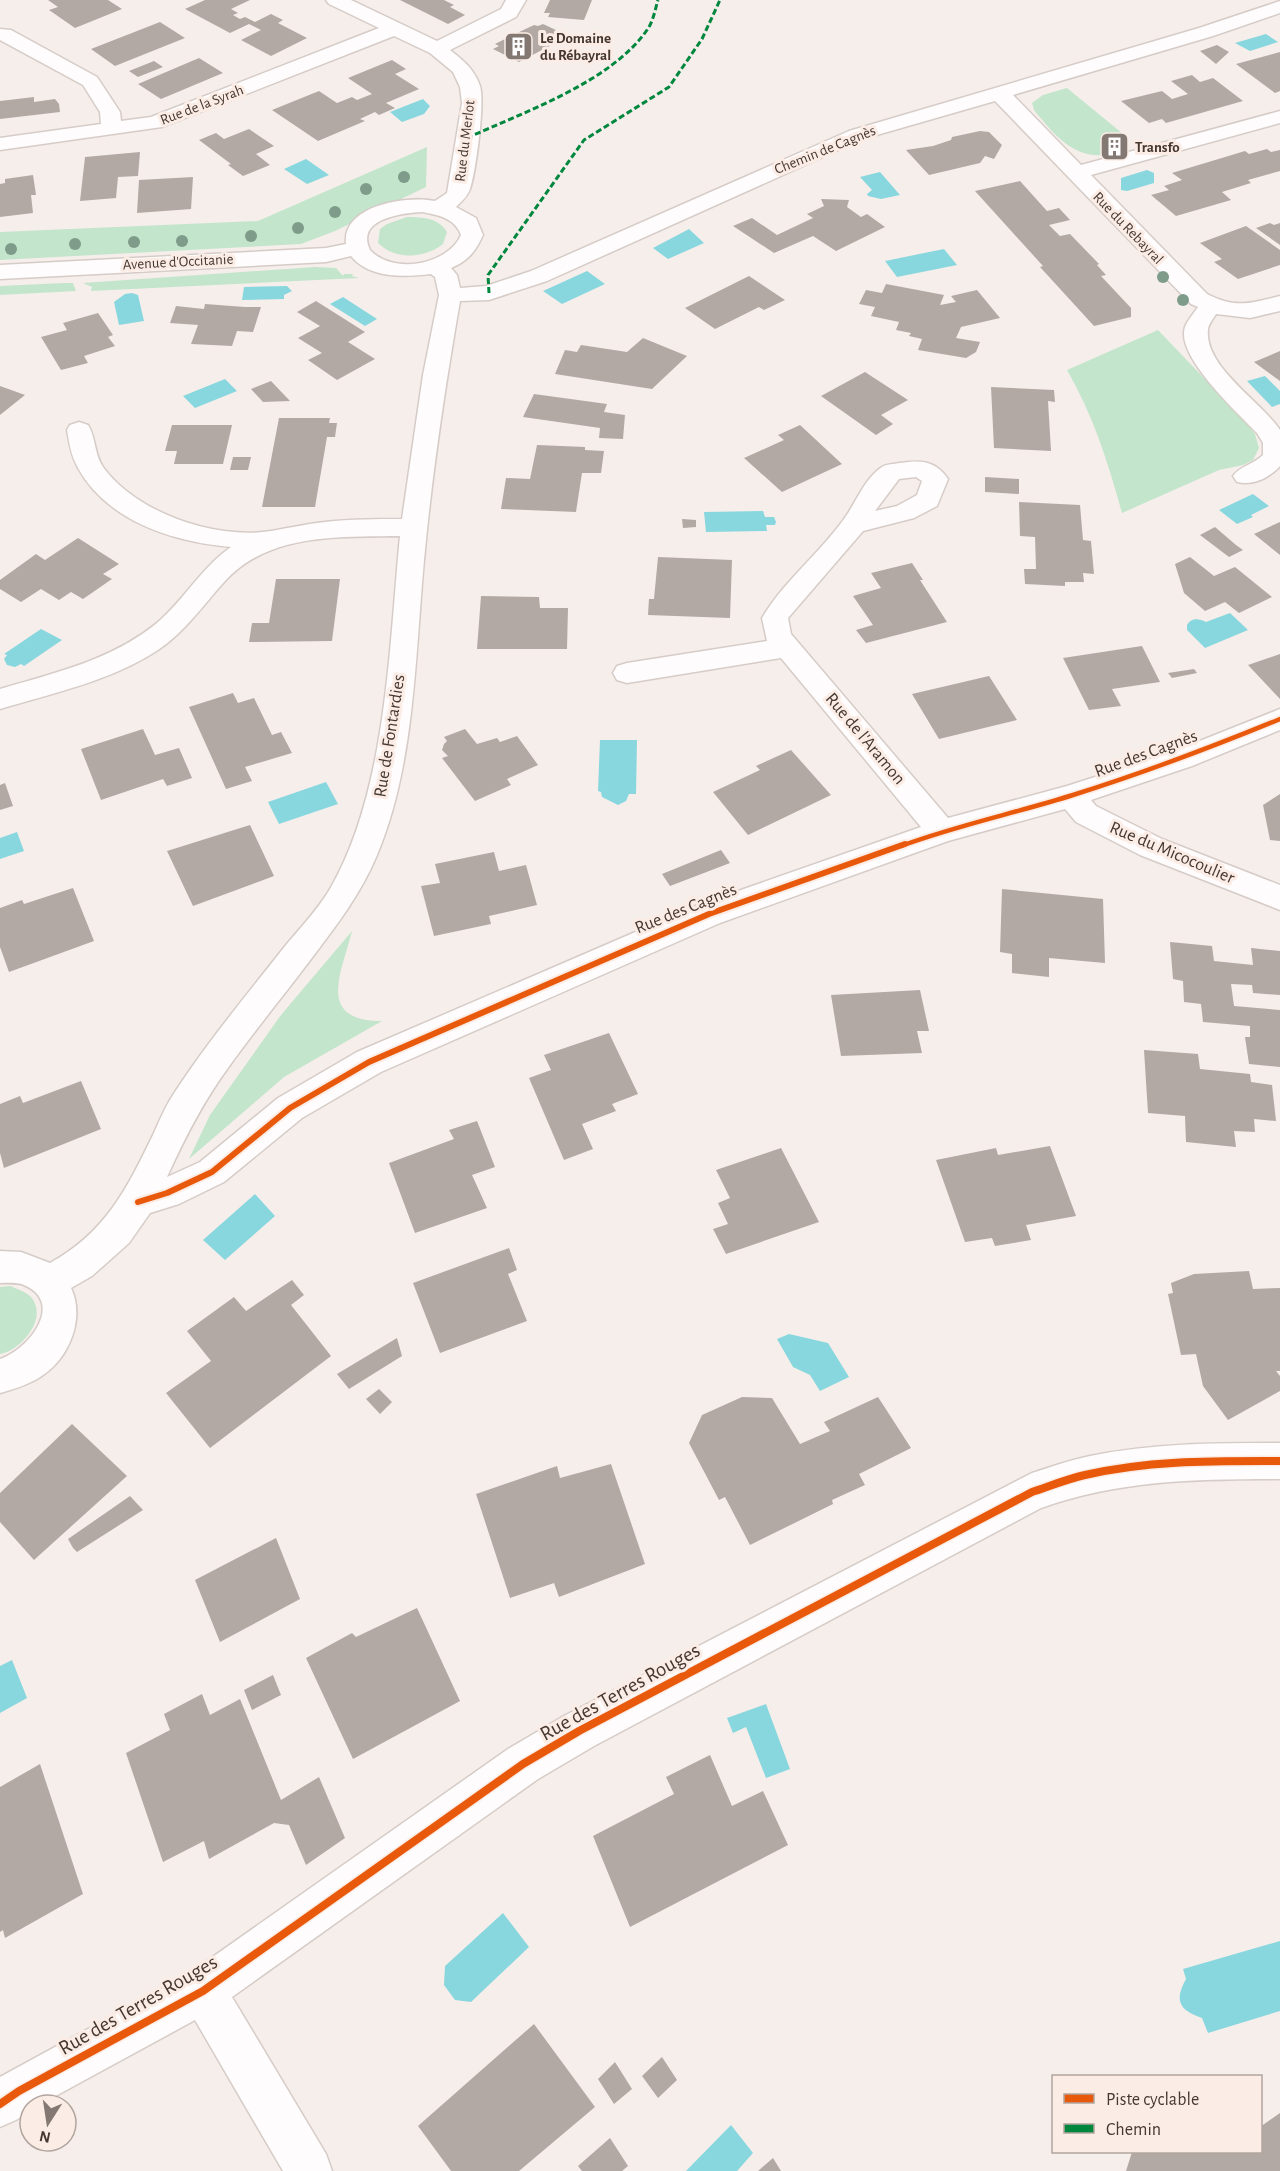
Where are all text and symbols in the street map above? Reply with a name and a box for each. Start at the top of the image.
building icon: Le Domaine du Rébayral [503,31,535,63]
place label: Le Domaine du Rébayral [540,31,611,63]
street label: Rue de la Syrah [158,82,246,128]
street label: Rue du Merlot [453,99,477,183]
street label: Chemin de Cagnès [772,123,878,177]
building icon: Transfo [1098,131,1130,163]
place label: Transfo [1135,140,1180,155]
street label: Rue du Rebayral [1090,189,1166,267]
street label: Avenue d'Occitanie [122,252,234,272]
street label: Rue de Fontardies [371,673,409,799]
street label: Rue de l'Aramon [822,690,908,788]
street label: Rue des Cagnès [1092,727,1200,781]
street label: Rue du Micocoulier [1107,819,1237,887]
street label: Rue des Cagnès [633,880,739,938]
street label: Rue des Terres Rouges [536,1639,704,1745]
street label: Rue des Terres Rouges [55,1951,221,2059]
legend [1052,2075,1262,2153]
text: Piste cyclable [1106,2091,1199,2109]
north arrow [18,2093,78,2153]
text: Chemin [1106,2121,1161,2139]
text: N [38,2128,52,2146]

